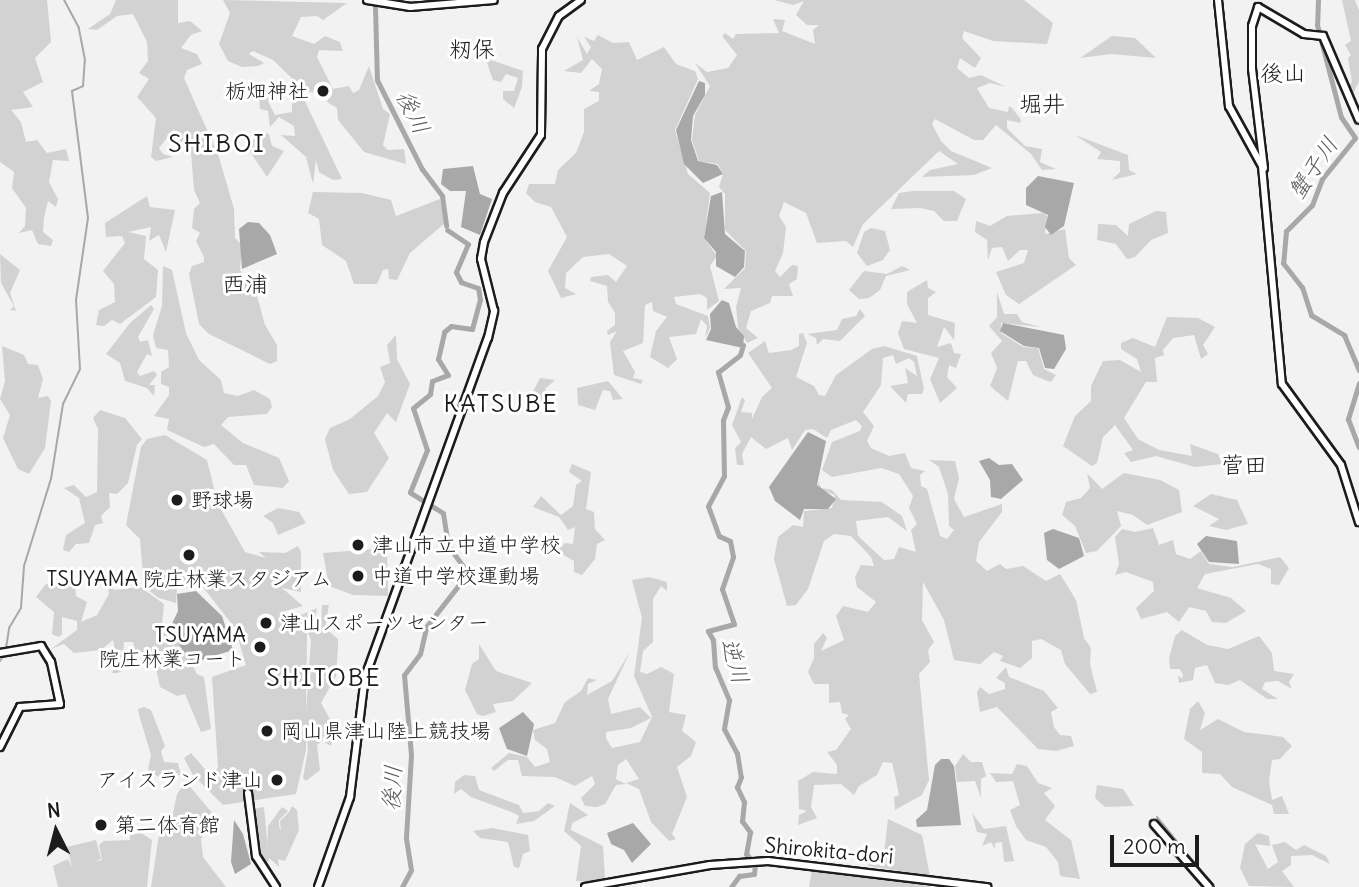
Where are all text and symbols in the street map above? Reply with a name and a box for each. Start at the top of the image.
district label: 籾保 [449,35,495,63]
district label: 後山 [1260,59,1306,87]
place label: 栃畑神社 [225,78,309,104]
marker: 栃畑神社 [315,83,331,99]
water label: 後川 [391,85,435,139]
district label: 堀井 [1019,90,1065,118]
district label: SHIBOI [169,130,265,158]
water label: 蟹子川 [1282,132,1344,204]
district label: 西浦 [222,270,268,298]
district label: KATSUBE [444,390,558,418]
district label: 菅田 [1221,451,1267,479]
place label: 野球場 [191,487,254,513]
marker: 野球場 [169,492,185,508]
place label: 津山市立中道中学校 [372,532,561,558]
marker: 津山市立中道中学校 [350,537,366,553]
marker: TSUYAMA 院庄林業スタジアム [181,547,197,563]
place label: 中道中学校運動場 [372,563,540,589]
place label: TSUYAMA 院庄林業スタジアム [46,566,332,592]
marker: 中道中学校運動場 [350,568,366,584]
place label: 津山スポーツセンター [280,610,490,636]
marker: 津山スポーツセンター [258,615,274,631]
place label: TSUYAMA 院庄林業コート [99,622,246,672]
water label: 逆川 [715,635,755,687]
marker: TSUYAMA 院庄林業コート [252,639,268,655]
district label: SHITOBE [267,664,381,692]
place label: 岡山県津山陸上競技場 [281,718,491,744]
marker: 岡山県津山陸上競技場 [259,723,275,739]
water label: 後川 [377,764,407,812]
place label: アイスランド津山 [95,767,263,793]
marker: アイスランド津山 [269,772,285,788]
north arrow [21,796,91,866]
text: N [46,797,62,823]
place label: 第二体育館 [115,812,220,838]
marker: 第二体育館 [93,817,109,833]
scale bar [1114,820,1203,864]
street label: Shirokita-dori [764,833,894,869]
text: 200 m [1123,833,1186,860]

